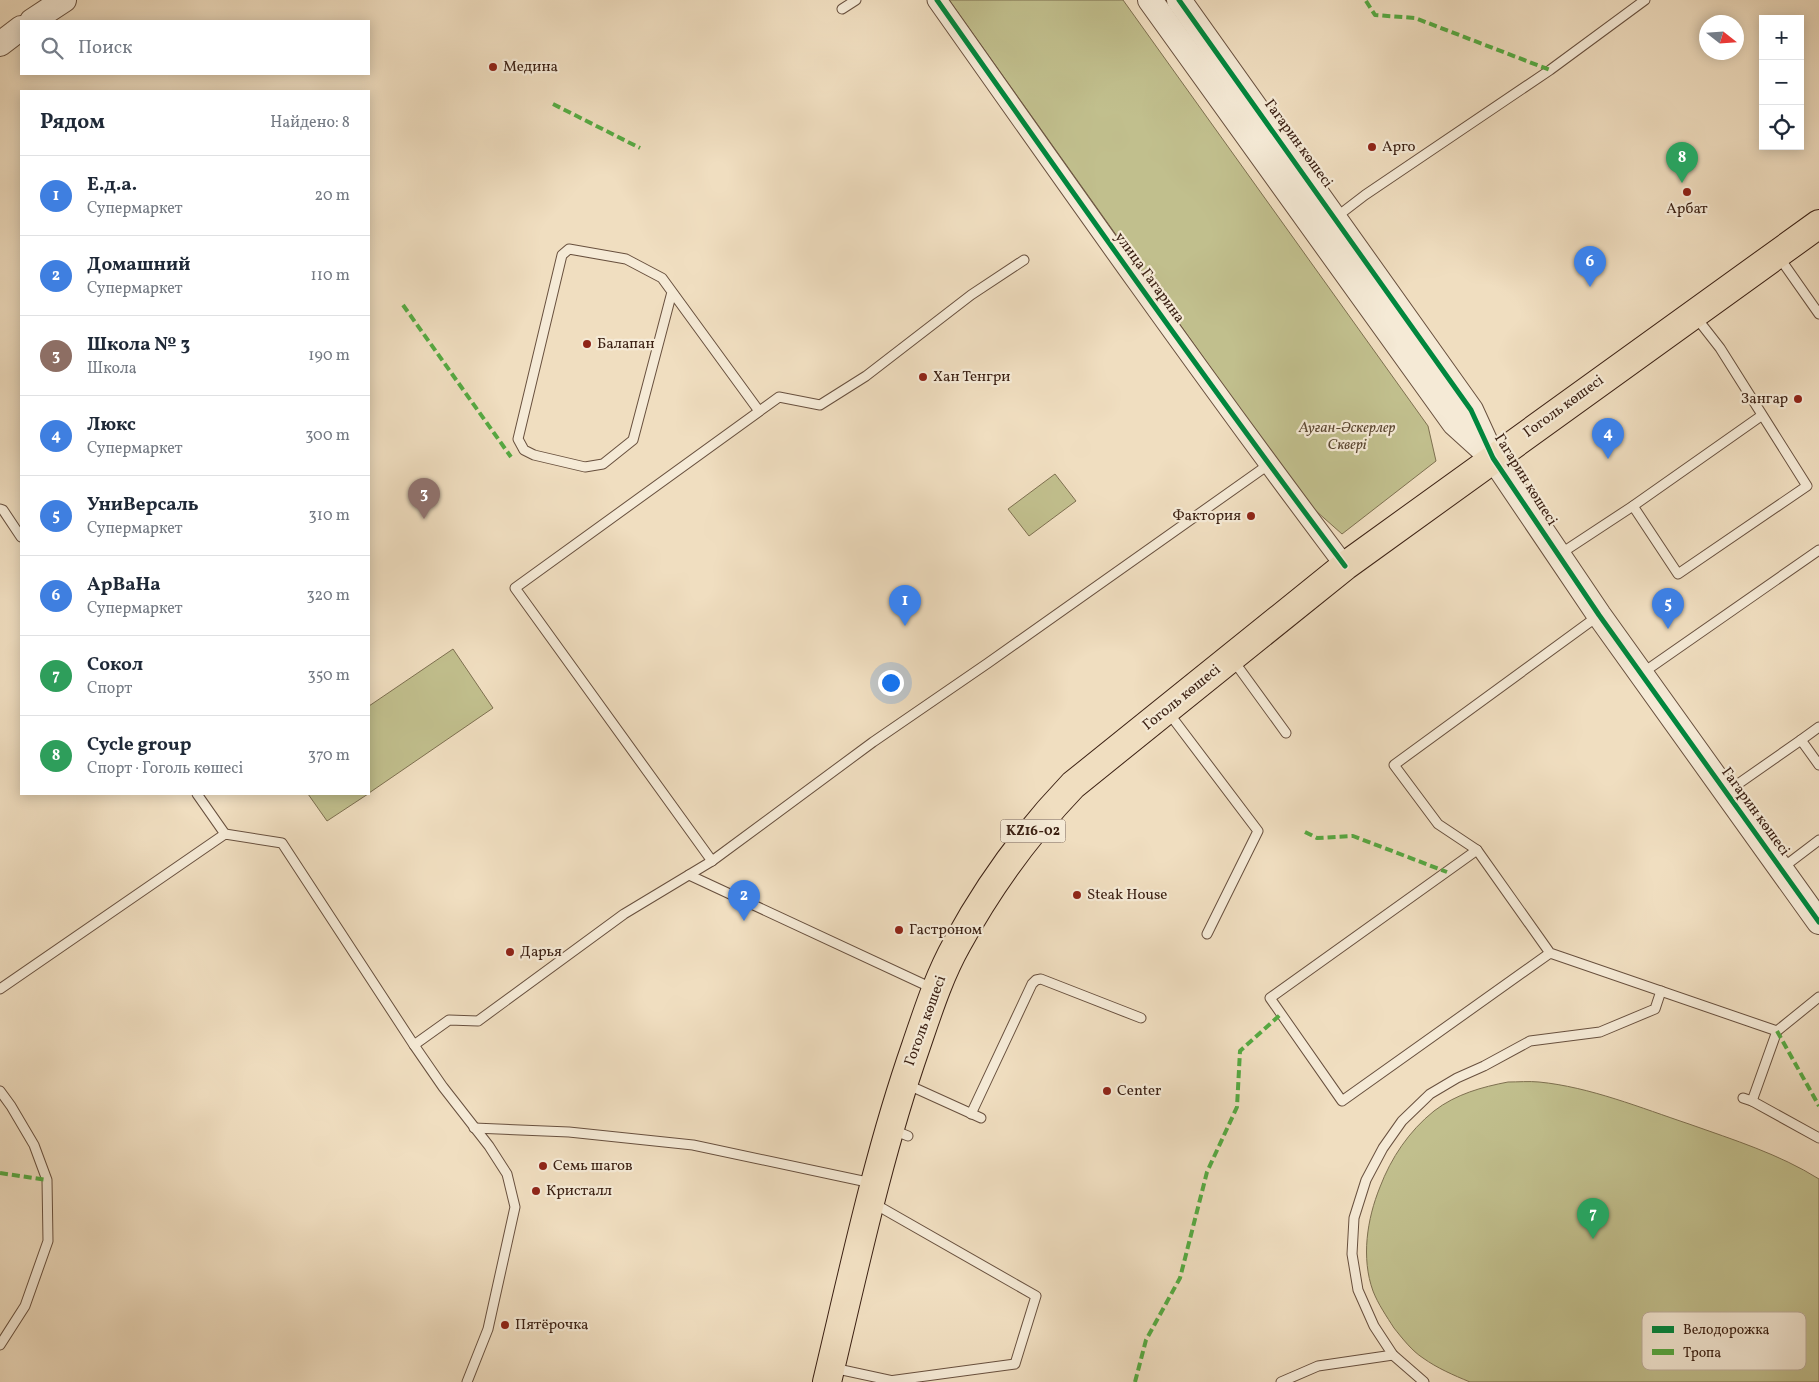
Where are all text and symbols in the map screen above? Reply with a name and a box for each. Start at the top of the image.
north arrow [1699,15,1744,60]
map controls [1759,15,1804,150]
button: + [1759,15,1804,60]
search box [20,20,370,75]
icon: search [38,34,66,62]
text: Поиск [78,35,132,61]
place label: Медина [503,57,558,78]
button: − [1759,60,1804,105]
marker: Медина [487,61,499,73]
street label: Гагарин көшесі [1259,95,1337,193]
button: locate [1759,105,1804,150]
text: Рядом [40,108,105,137]
text: Найдено: 8 [270,112,350,134]
place label: Арго [1382,137,1416,158]
marker: Арго [1366,141,1378,153]
pin: 8 [1666,142,1698,183]
text: Е.д.а. [87,172,137,198]
text: 1 [53,185,59,207]
text: 20 m [315,185,350,207]
marker: Арбат [1681,186,1693,198]
text: Супермаркет [87,198,183,220]
place label: Арбат [1666,199,1708,220]
street label: улица Гагарина [1109,228,1189,328]
pin: 6 [1574,246,1606,287]
text: Домашний [87,252,190,278]
text: 2 [52,265,60,287]
text: 110 m [311,265,350,287]
text: Супермаркет [87,278,183,300]
text: Школа № 3 [87,332,190,358]
place label: Балапан [597,334,655,355]
marker: Балапан [581,338,593,350]
text: 3 [52,345,60,367]
text: 190 m [308,345,350,367]
text: Школа [87,358,137,380]
place label: Хан Тенгри [933,367,1010,388]
marker: Хан Тенгри [917,371,929,383]
street label: Гоголь көшесі [1519,371,1609,443]
place label: Зангар [1741,389,1788,410]
marker: Зангар [1792,393,1804,405]
text: Люкс [87,412,136,438]
park label: Ауған-Әскерлер Сквері [1298,418,1395,456]
pin: 4 [1592,418,1624,459]
text: 4 [51,425,61,447]
text: 300 m [305,425,350,447]
street label: Гагарин көшесі [1488,430,1562,530]
text: Супермаркет [87,438,183,460]
pin: 3 [408,478,440,519]
text: УниВерсаль [87,492,199,518]
text: 5 [52,505,60,527]
text: 310 m [309,505,350,527]
place label: Фактория [1172,506,1241,527]
marker: Фактория [1245,510,1257,522]
text: Супермаркет [87,518,183,540]
text: АрВаНа [87,572,161,598]
text: 6 [52,585,60,607]
text: 320 m [306,585,350,607]
pin: 1 [889,585,921,626]
pin: 5 [1652,588,1684,629]
text: Супермаркет [87,598,183,620]
text: Сокол [87,652,143,678]
street label: Гоголь көшесі [1138,660,1226,736]
text: 7 [52,665,60,687]
text: 350 m [307,665,350,687]
your location [878,670,904,696]
text: Спорт [87,678,132,700]
text: Cycle group [87,732,192,758]
text: 8 [52,745,60,767]
text: 370 m [308,745,350,767]
text: Спорт · Гоголь көшесі [87,758,243,780]
street label: Гагарин көшесі [1716,763,1794,861]
road number: KZ16-02 [1000,819,1066,842]
pin: 2 [728,880,760,921]
place label: Steak House [1087,885,1167,906]
marker: Steak House [1071,889,1083,901]
place label: Гастроном [909,920,982,941]
marker: Гастроном [893,924,905,936]
place label: Дарья [520,942,562,963]
marker: Дарья [504,946,516,958]
street label: Гоголь көшесі [900,973,952,1069]
place label: Center [1117,1081,1161,1102]
marker: Center [1101,1085,1113,1097]
place label: Семь шагов [553,1156,633,1177]
marker: Семь шагов [537,1160,549,1172]
place label: Кристалл [546,1181,612,1202]
marker: Кристалл [530,1185,542,1197]
pin: 7 [1577,1198,1609,1239]
legend [1642,1312,1806,1370]
place label: Пятёрочка [515,1315,589,1336]
marker: Пятёрочка [499,1319,511,1331]
text: Велодорожка [1683,1321,1770,1340]
text: Тропа [1683,1344,1721,1363]

